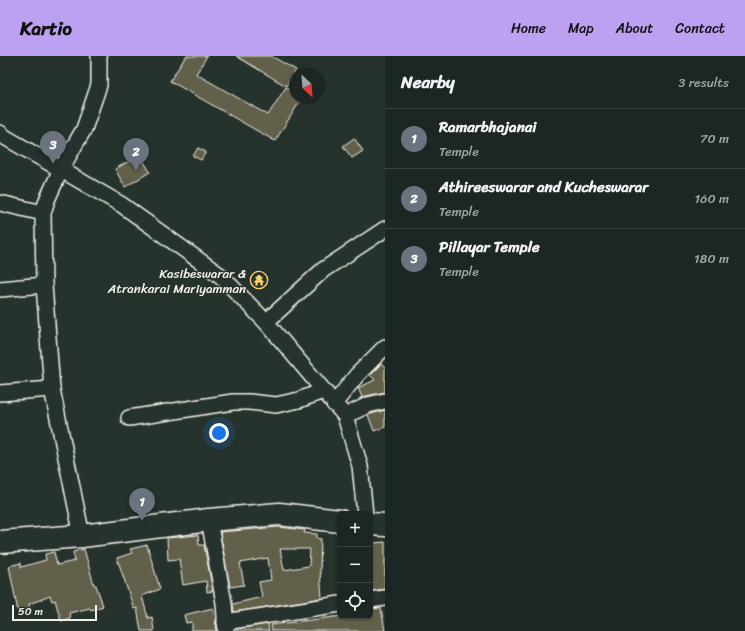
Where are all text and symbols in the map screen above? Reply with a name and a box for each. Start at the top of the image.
text: Kartio [20,12,72,45]
text: Home [511,16,546,41]
text: Map [568,16,594,41]
text: About [616,16,653,41]
text: Contact [675,16,725,41]
text: Nearby [401,67,455,97]
north arrow [289,68,325,104]
text: 3 results [678,71,729,94]
text: Ramarbhajanai [439,114,536,140]
text: 1 [411,127,417,150]
text: 70 m [700,127,729,150]
pin: 3 [40,131,66,164]
pin: 2 [123,138,149,171]
text: Temple [439,140,479,163]
text: Athireeswarar and Kucheswarar [439,174,649,200]
text: 2 [410,187,418,210]
text: 160 m [694,187,729,210]
text: Temple [439,200,479,223]
text: Pillayar Temple [439,234,540,260]
text: 3 [410,247,418,270]
text: 180 m [694,247,729,270]
text: Temple [439,260,479,283]
place label: Kasibeswarar & Atrankarai Mariyamman [107,262,246,300]
temple icon: Kasibeswarar & Atrankarai Mariyamman [249,270,269,290]
your location [209,423,229,443]
pin: 1 [129,488,155,521]
map controls [337,511,373,619]
button: + [337,511,373,547]
button: − [337,547,373,583]
button: locate [337,583,373,619]
text: 50 m [18,602,43,621]
scale bar [12,603,97,622]

